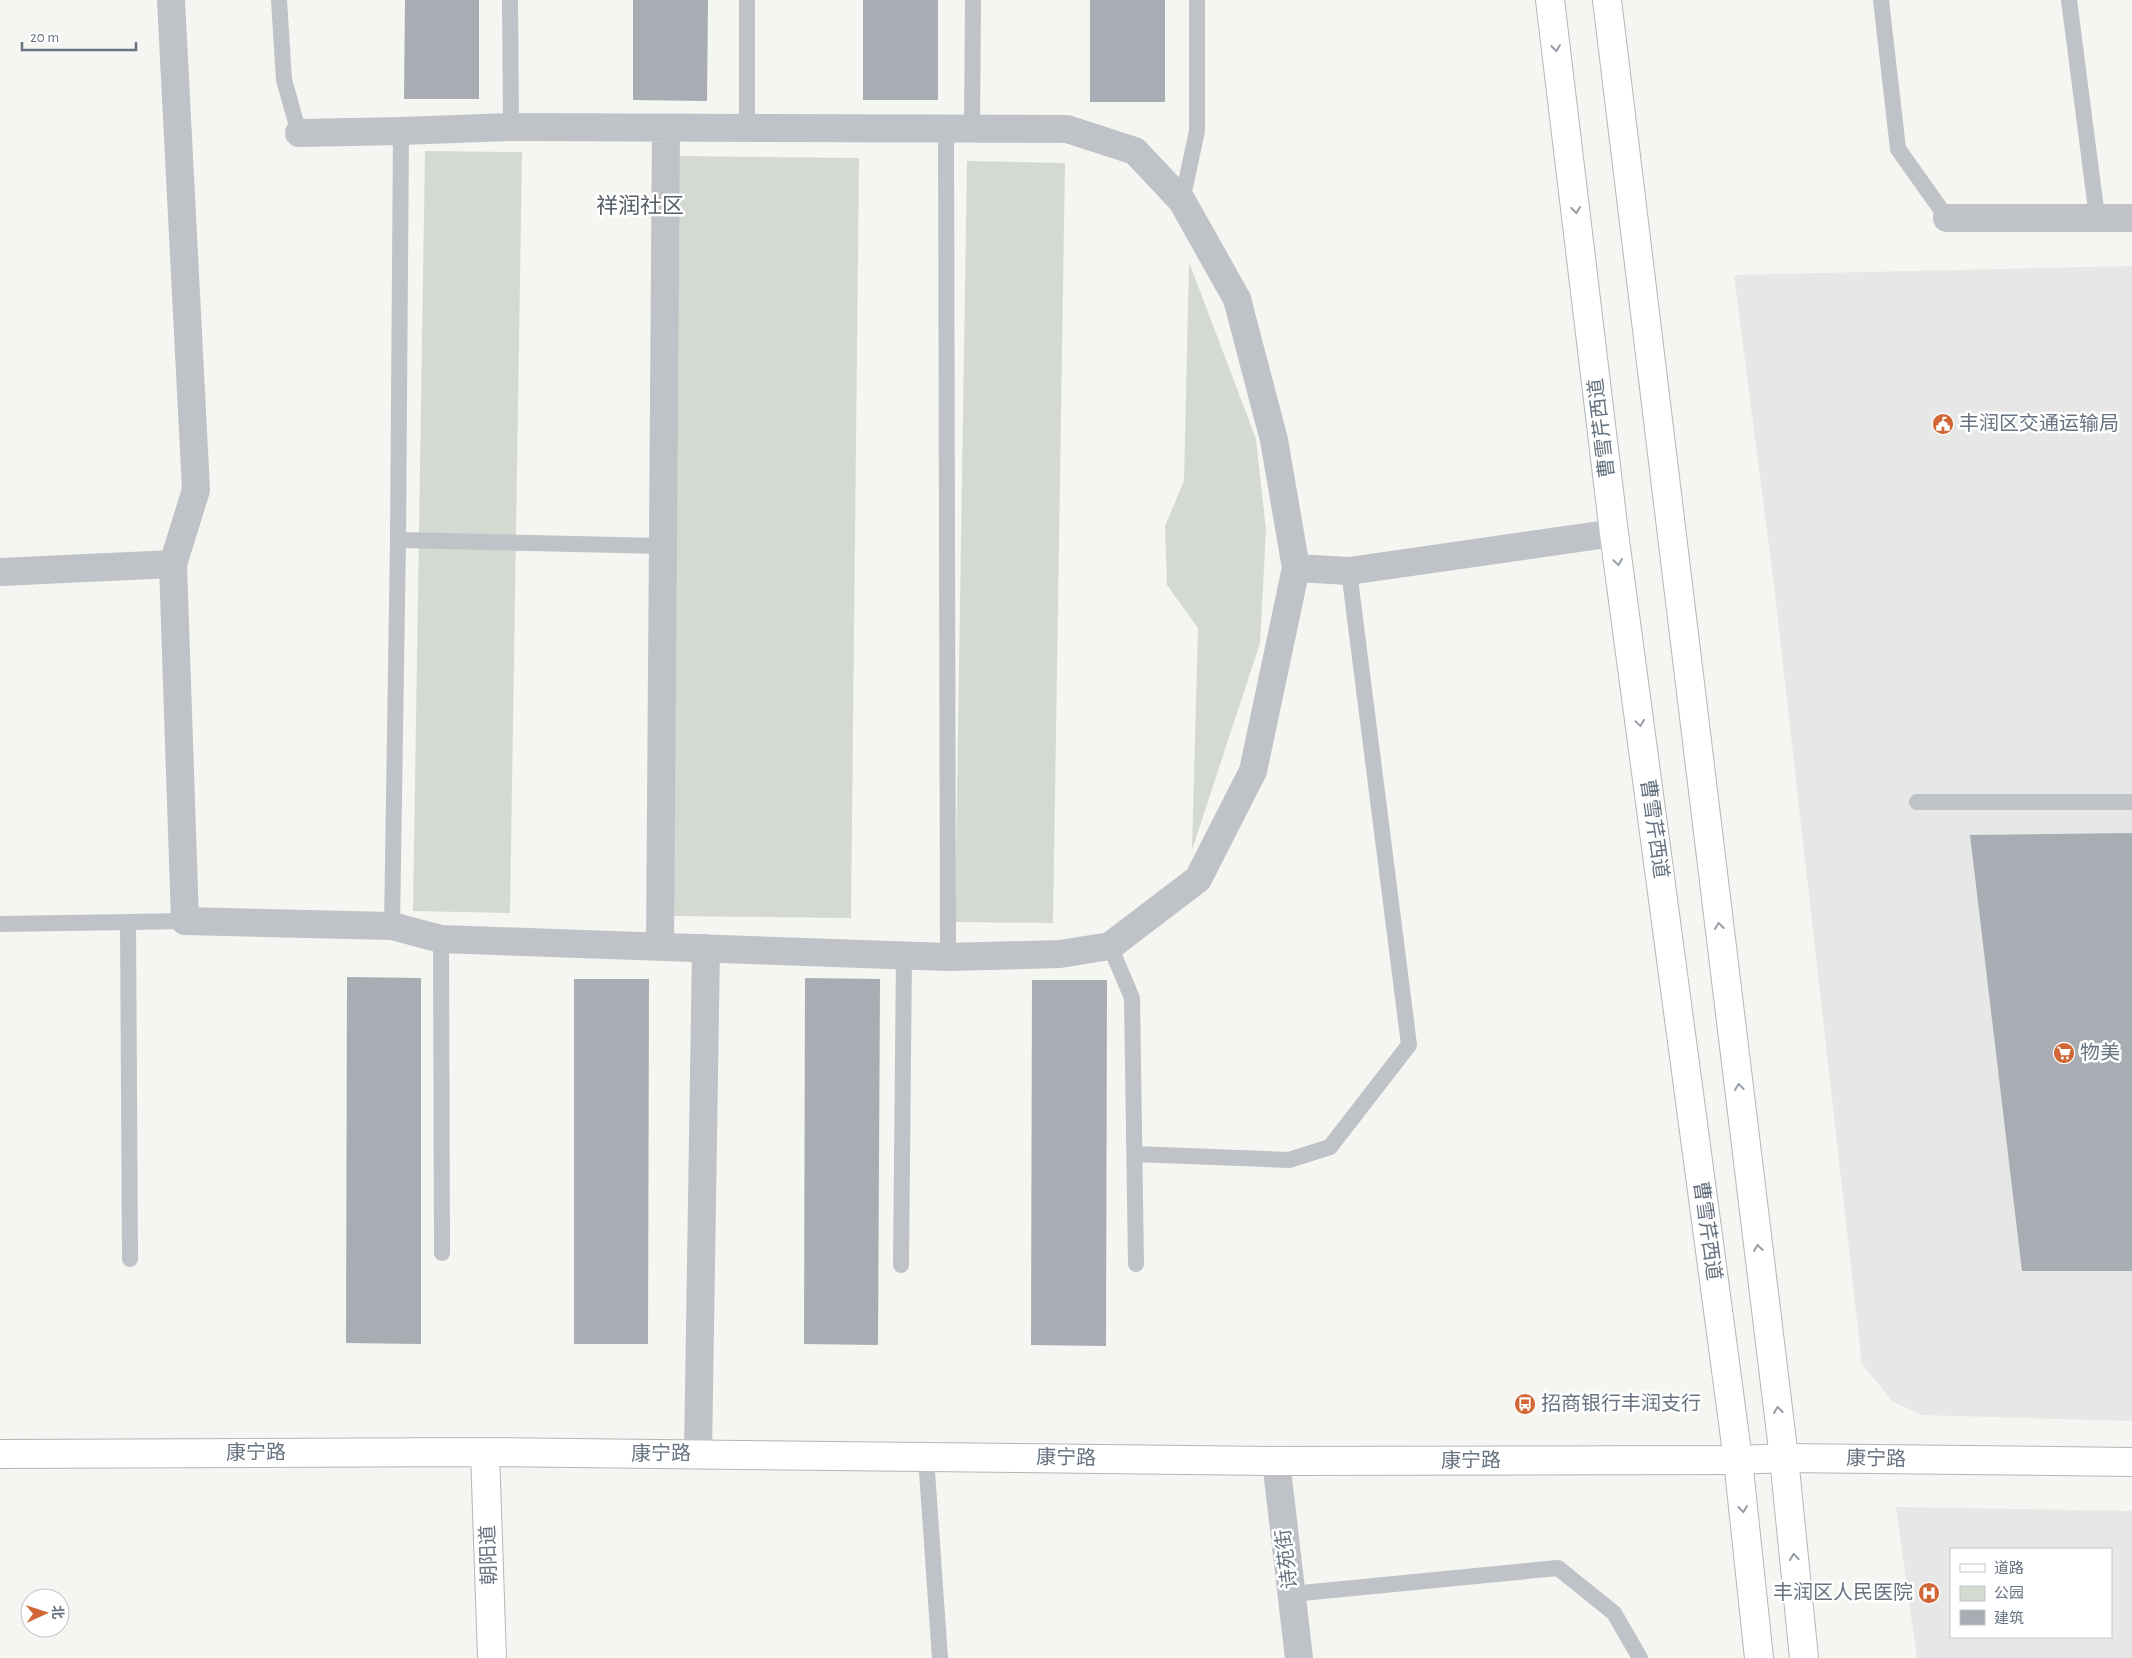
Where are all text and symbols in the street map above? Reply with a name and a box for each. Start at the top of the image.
scale bar [22,20,136,52]
text: 20 m [30,30,59,45]
one-way arrow [1550,45,1561,53]
district label: 祥润社区 [596,194,684,217]
one-way arrow [1570,206,1581,214]
street label: 曹雪芹西道 [1585,377,1618,479]
public building icon: 丰润区交通运输局 [1931,412,1955,436]
place label: 丰润区交通运输局 [1959,413,2119,434]
one-way arrow [1612,558,1623,566]
one-way arrow [1634,720,1645,728]
street label: 曹雪芹西道 [1637,778,1672,880]
one-way arrow [1714,921,1725,929]
supermarket icon: 物美 [2052,1041,2076,1065]
place label: 物美 [2080,1042,2120,1063]
one-way arrow [1734,1083,1745,1091]
street label: 曹雪芹西道 [1690,1180,1725,1282]
one-way arrow [1754,1244,1764,1253]
bus stop icon: 招商银行丰润支行 [1513,1392,1537,1416]
place label: 招商银行丰润支行 [1541,1393,1701,1414]
one-way arrow [1773,1405,1784,1413]
street label: 康宁路 [226,1442,286,1463]
street label: 康宁路 [631,1443,691,1464]
street label: 康宁路 [1036,1446,1096,1469]
street label: 康宁路 [1846,1447,1906,1470]
street label: 康宁路 [1441,1450,1501,1471]
one-way arrow [1737,1505,1748,1513]
street label: 朝阳道 [477,1525,500,1585]
street label: 诗苑街 [1272,1528,1301,1590]
legend [1950,1548,2112,1638]
one-way arrow [1789,1553,1800,1561]
text: 道路 [1994,1560,2024,1576]
hospital icon: 丰润区人民医院 [1917,1581,1941,1605]
place label: 丰润区人民医院 [1773,1582,1913,1603]
text: 公园 [1994,1585,2024,1601]
north arrow [20,1588,70,1638]
text: 北 [50,1605,65,1620]
text: 建筑 [1994,1610,2024,1626]

